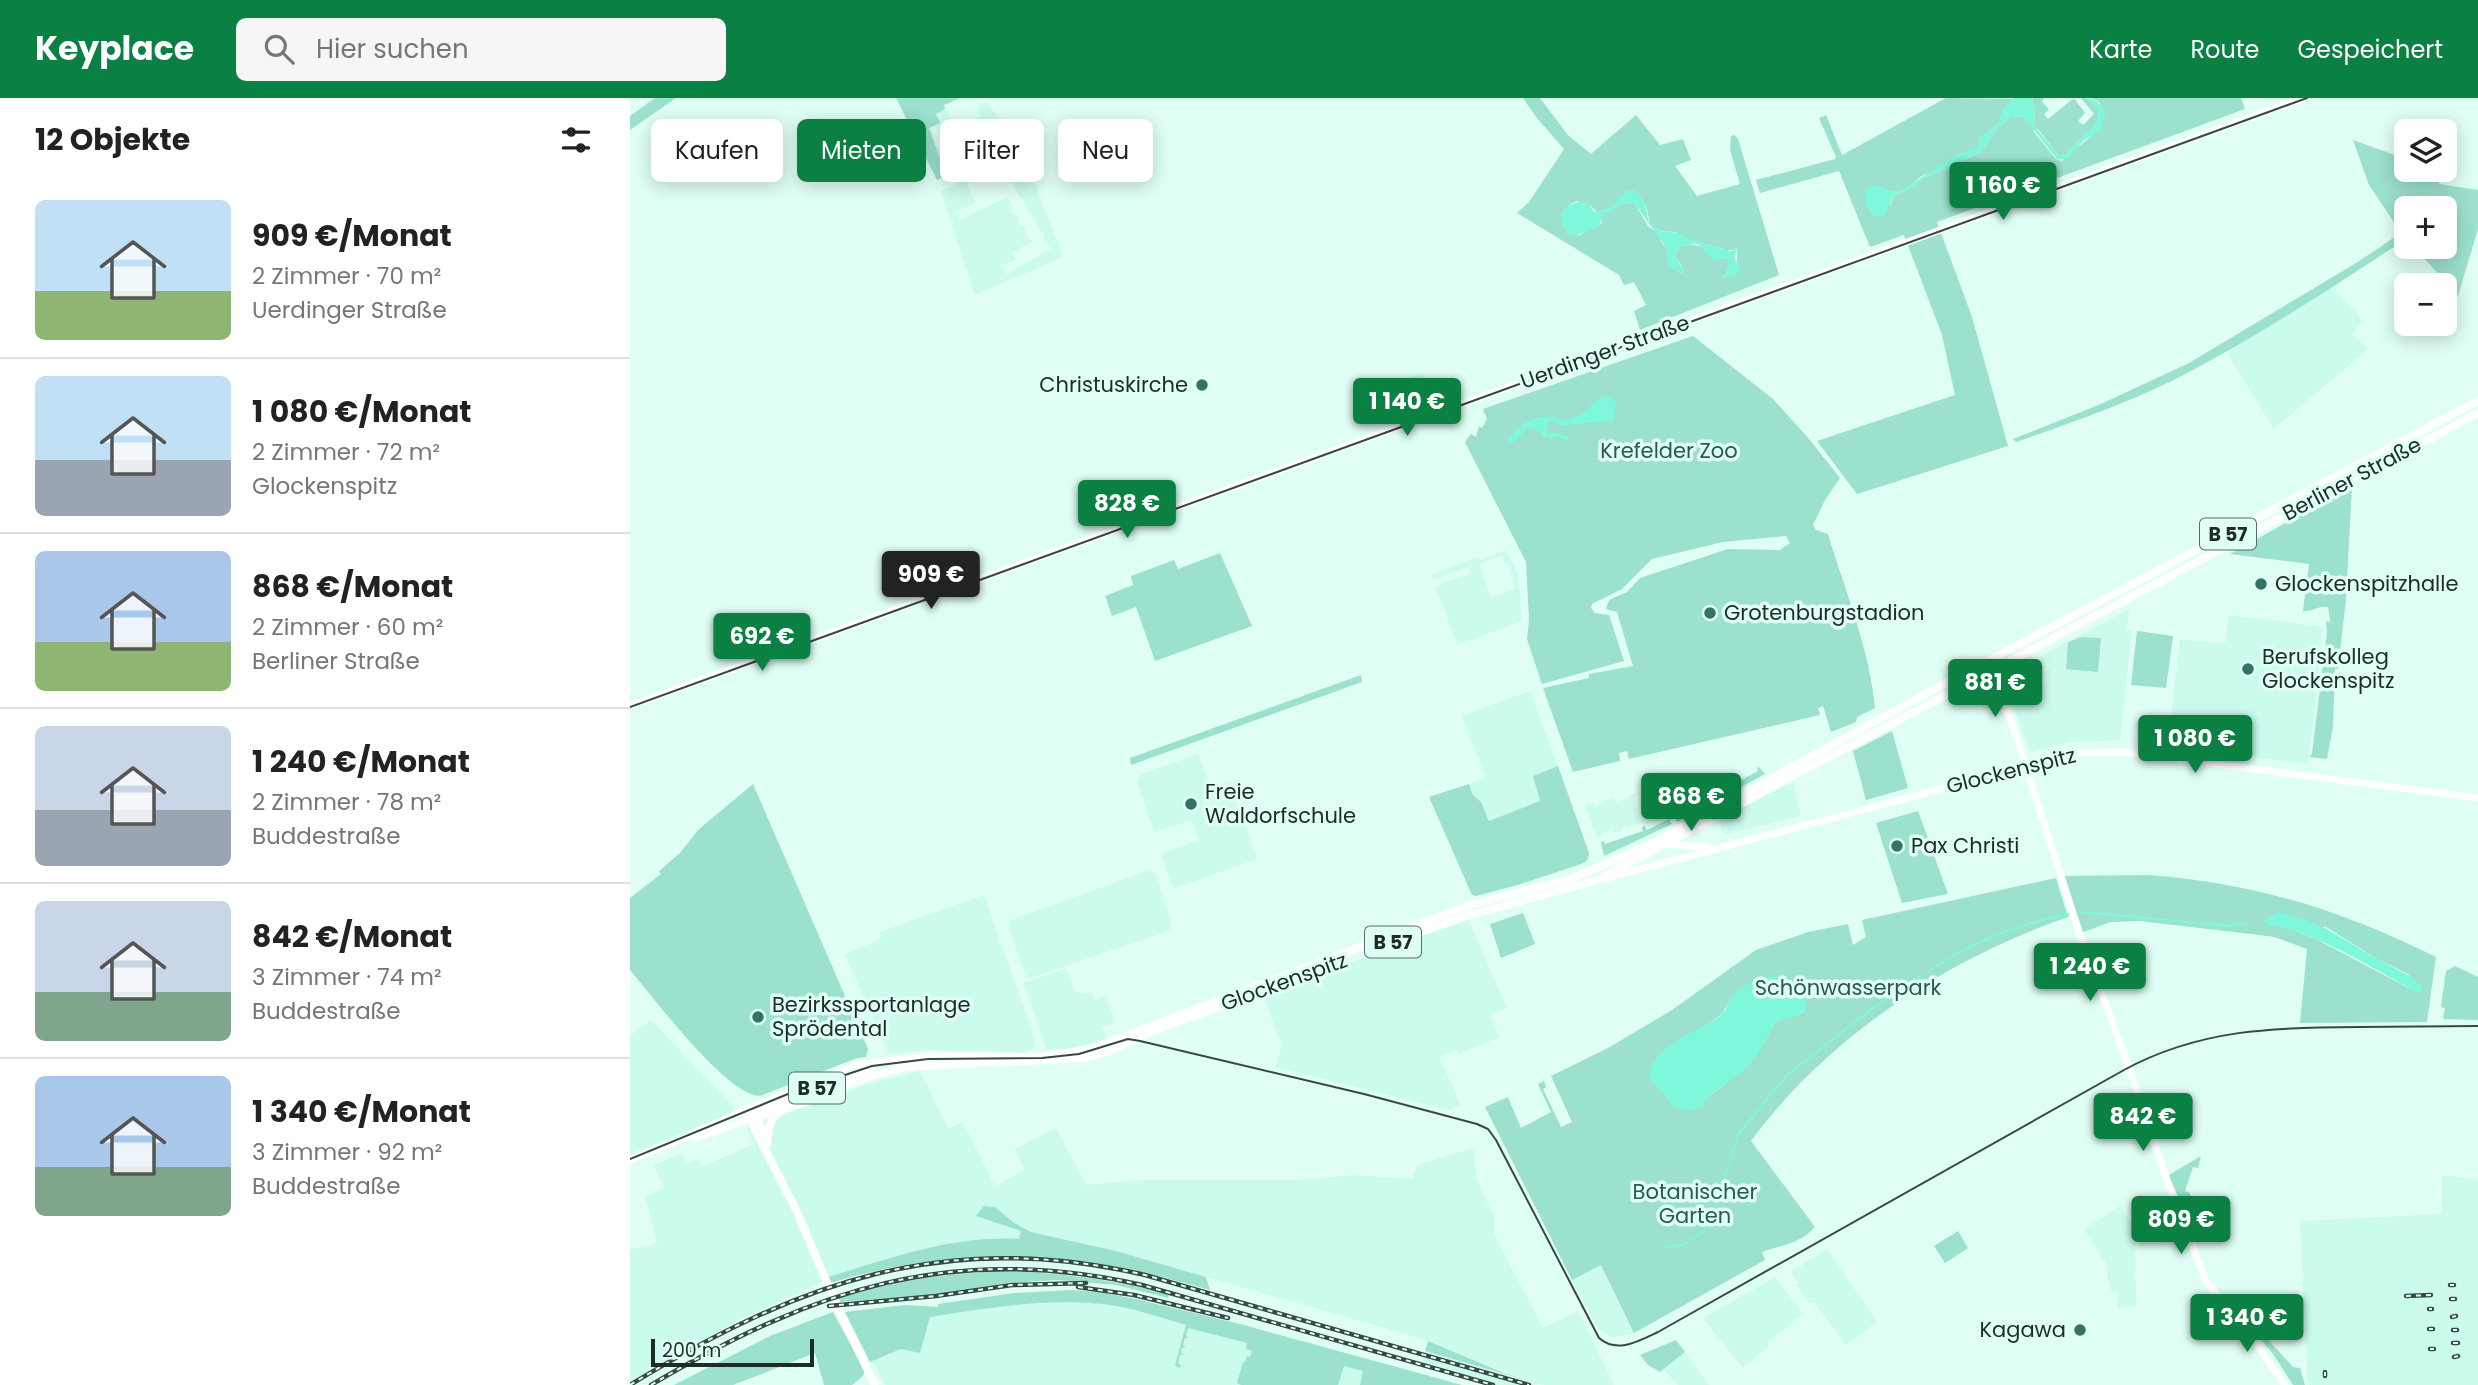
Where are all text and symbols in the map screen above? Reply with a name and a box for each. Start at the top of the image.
search box [236,18,726,81]
text: Keyplace [35,25,194,72]
icon: search [260,30,298,68]
text: Hier suchen [316,31,469,67]
text: Karte [2089,33,2152,66]
text: Route [2190,33,2259,66]
text: Gespeichert [2297,33,2443,66]
text: 12 Objekte [35,118,190,161]
chip: Kaufen [651,119,783,182]
chip: Mieten [797,119,926,182]
chip: Filter [940,119,1044,182]
chip: Neu [1058,119,1153,182]
map controls [2394,119,2457,336]
button: layers [2394,119,2457,182]
icon: filters [557,121,595,159]
pin: 1 160 € [1938,162,2068,222]
text: 1 160 € [1965,169,2041,201]
button: + [2394,196,2457,259]
text: 909 €/Monat [252,214,452,257]
icon: home [91,228,175,312]
text: 2 Zimmer · 70 m² [252,260,441,292]
button: − [2394,273,2457,336]
text: Uerdinger Straße [252,294,447,326]
street label: Uerdinger Straße [1516,307,1693,396]
place label: Christuskirche [1039,370,1188,399]
marker: Christuskirche [1194,377,1210,393]
pin: 1 140 € [1342,378,1472,438]
text: 1 140 € [1369,385,1445,417]
text: 1 080 €/Monat [252,390,471,433]
icon: home [91,404,175,488]
street label: Berliner Straße [2277,430,2426,527]
text: 2 Zimmer · 72 m² [252,436,440,468]
park label: Krefelder Zoo [1600,436,1738,465]
text: Glockenspitz [252,470,397,502]
pin: 828 € [1078,480,1176,540]
text: 828 € [1094,487,1160,519]
road number: B 57 [2200,518,2256,550]
pin: 909 € [882,552,980,611]
text: 909 € [898,558,964,590]
text: 868 €/Monat [252,565,453,608]
place label: Glockenspitzhalle [2275,569,2458,598]
marker: Glockenspitzhalle [2253,576,2269,592]
icon: home [91,579,175,663]
place label: Grotenburgstadion [1724,598,1924,627]
marker: Grotenburgstadion [1702,605,1718,621]
text: 2 Zimmer · 60 m² [252,611,443,643]
pin: 692 € [713,614,811,673]
text: 692 € [729,620,795,652]
place label: Berufskolleg Glockenspitz [2262,642,2395,695]
text: Berliner Straße [252,645,420,677]
pin: 881 € [1946,660,2044,719]
marker: Berufskolleg Glockenspitz [2240,661,2256,677]
text: 881 € [1964,666,2026,698]
pin: 1 080 € [2130,716,2260,775]
text: 1 080 € [2154,722,2236,754]
text: 1 240 €/Monat [252,740,470,783]
street label: Glockenspitz [1943,740,2079,801]
icon: home [91,754,175,838]
pin: 868 € [1642,774,1740,833]
place label: Freie Waldorfschule [1205,777,1356,830]
text: 868 € [1657,780,1725,812]
text: 2 Zimmer · 78 m² [252,786,441,818]
marker: Freie Waldorfschule [1183,796,1199,812]
text: Buddestraße [252,820,401,852]
place label: Pax Christi [1911,831,2019,860]
marker: Pax Christi [1889,838,1905,854]
text: 842 €/Monat [252,915,452,958]
road number: B 57 [1365,926,1421,958]
icon: home [91,929,175,1013]
pin: 1 240 € [2025,944,2155,1003]
street label: Glockenspitz [1217,945,1351,1018]
text: 1 240 € [2050,950,2130,982]
text: 3 Zimmer · 74 m² [252,961,442,993]
park label: Schönwasserpark [1755,973,1941,1002]
place label: Bezirkssportanlage Sprödental [772,990,971,1043]
text: Buddestraße [252,995,401,1027]
marker: Bezirkssportanlage Sprödental [750,1009,766,1025]
road number: B 57 [789,1072,845,1104]
text: 1 340 €/Monat [252,1090,471,1133]
pin: 842 € [2094,1094,2192,1153]
text: 842 € [2110,1100,2176,1132]
icon: home [91,1104,175,1188]
text: 3 Zimmer · 92 m² [252,1136,442,1168]
text: Buddestraße [252,1170,401,1202]
park label: Botanischer Garten [1633,1177,1758,1230]
pin: 809 € [2132,1196,2230,1256]
text: 809 € [2147,1203,2215,1235]
pin: 1 340 € [2182,1294,2312,1354]
text: 1 340 € [2206,1301,2288,1333]
place label: Kagawa [1979,1315,2066,1344]
marker: Kagawa [2072,1322,2088,1338]
scale bar [651,1336,814,1368]
text: 200 m [662,1337,721,1364]

